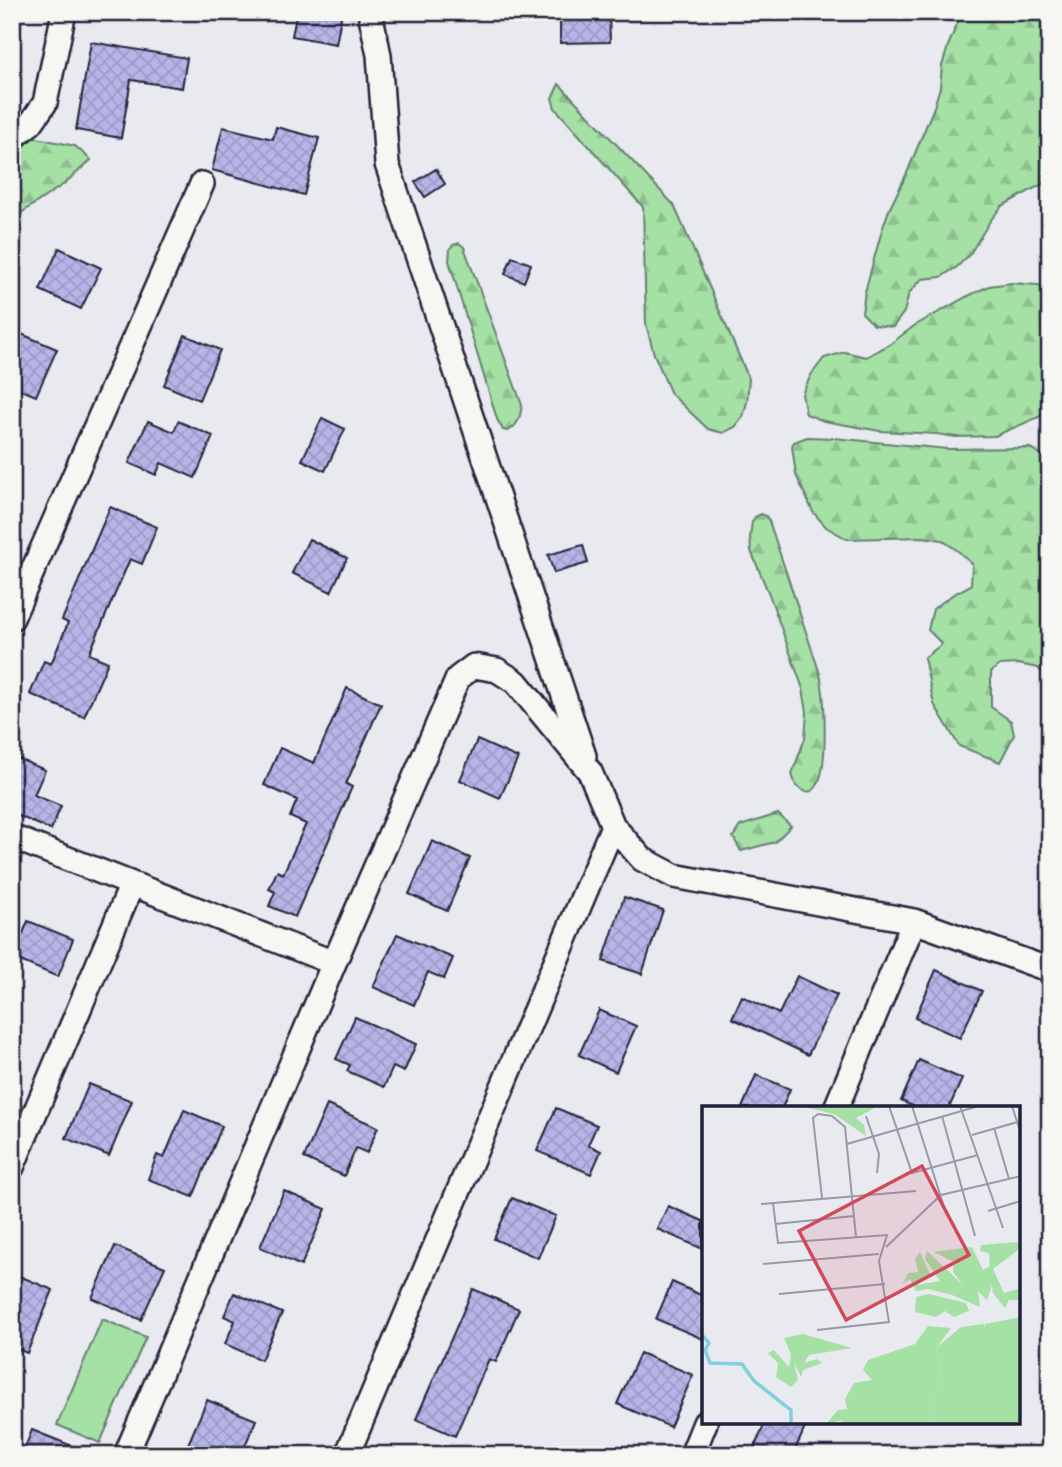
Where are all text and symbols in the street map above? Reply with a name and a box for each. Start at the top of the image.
inset map [702,1106,1020,1425]

